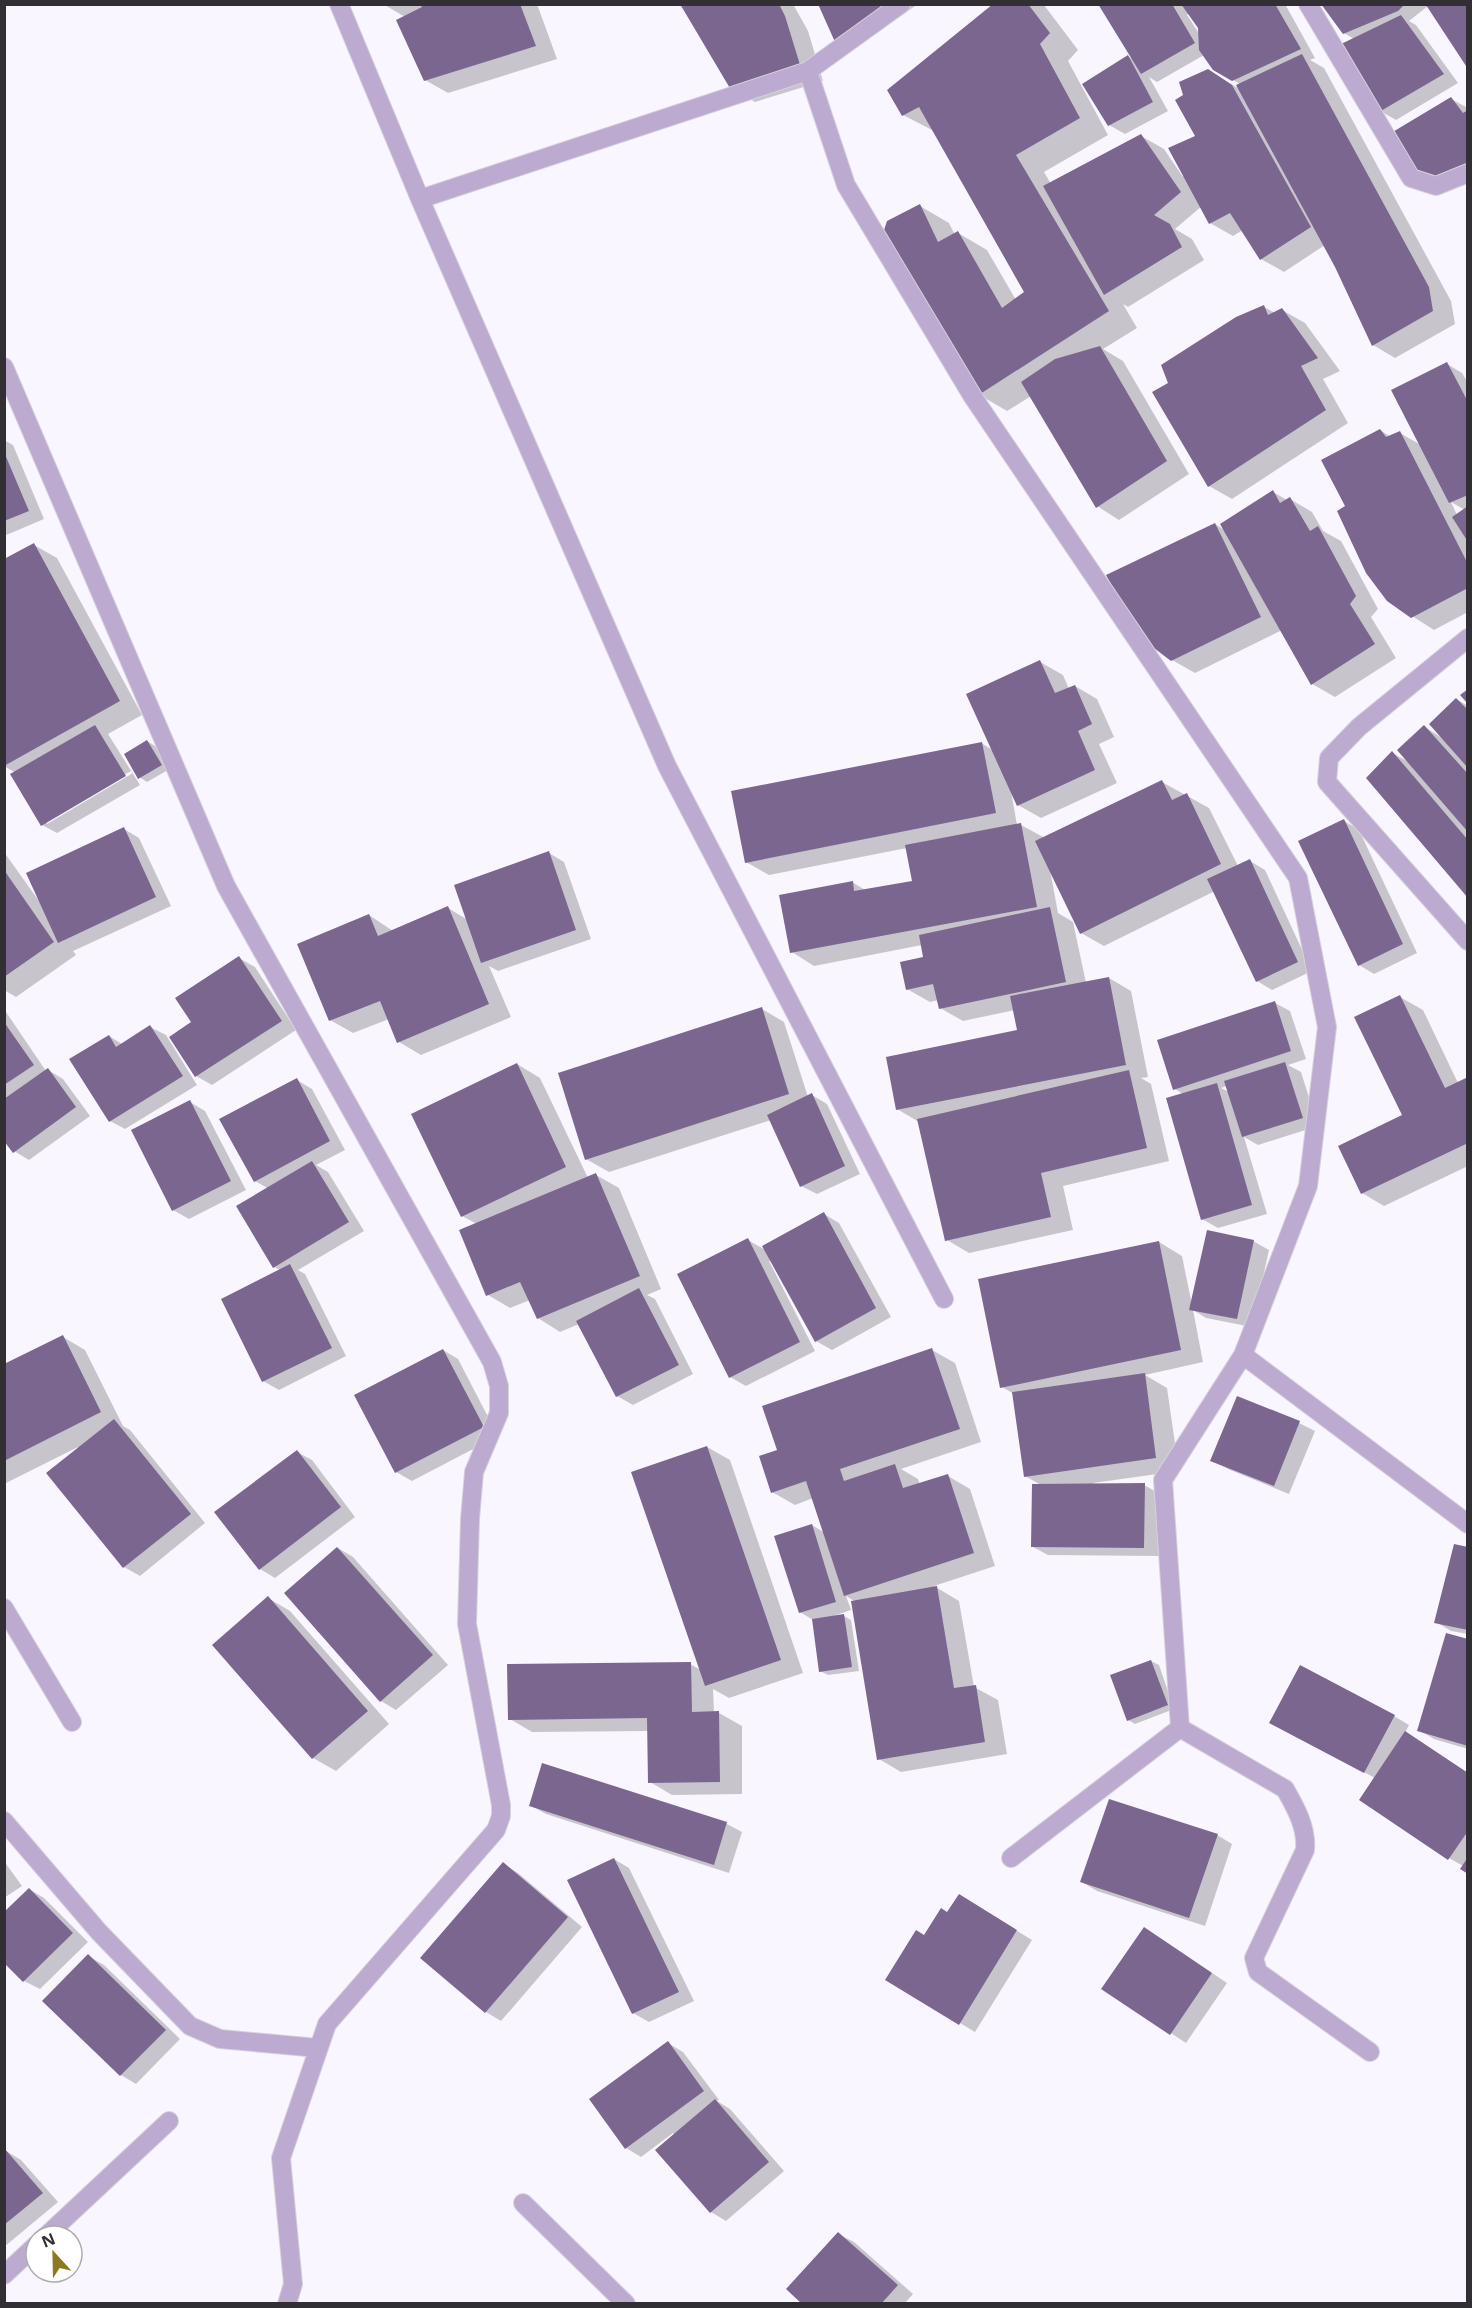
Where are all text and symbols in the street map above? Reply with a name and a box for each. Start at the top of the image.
north arrow [24,2224,84,2284]
text: N [38,2227,59,2253]

